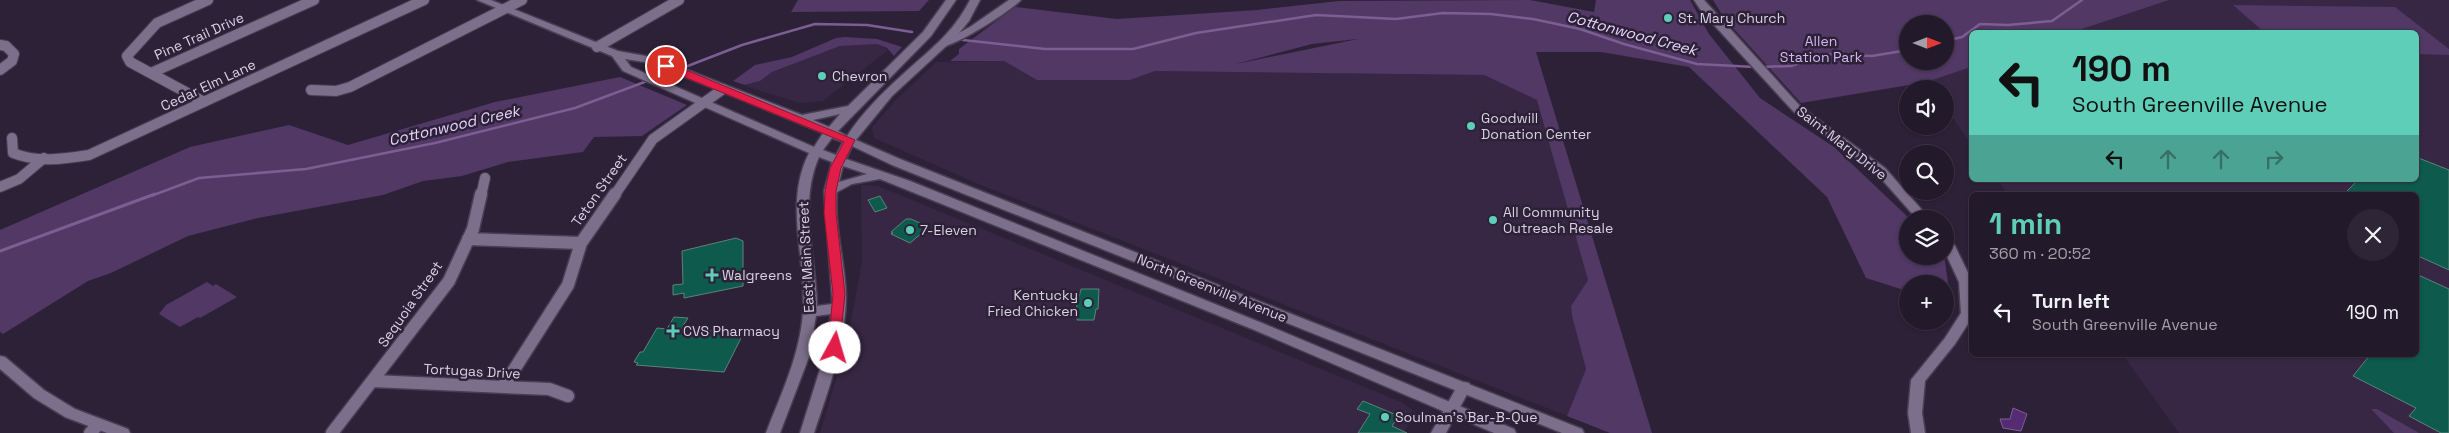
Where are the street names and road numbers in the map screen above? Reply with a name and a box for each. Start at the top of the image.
street label: Pine Trail Drive [151,8,247,64]
street label: Cedar Elm Lane [158,55,258,115]
street label: Saint Mary Drive [1793,102,1891,184]
street label: Teton Street [567,150,631,230]
street label: East Main Street [794,201,818,313]
street label: North Greenville Avenue [1134,250,1290,326]
street label: Sequoia Street [374,257,446,351]
street label: Tortugas Drive [423,359,521,383]

